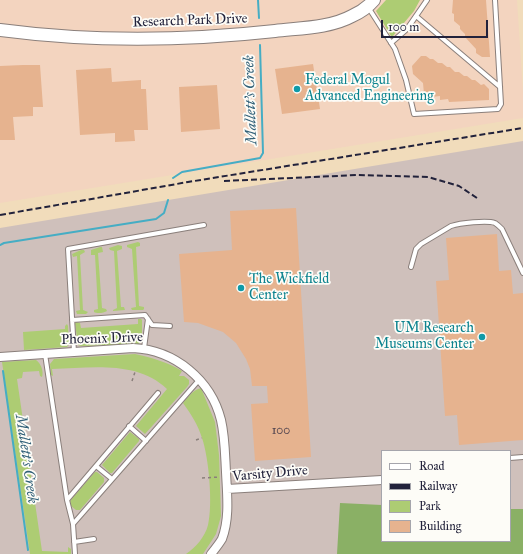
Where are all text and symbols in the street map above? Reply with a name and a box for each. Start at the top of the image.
street label: Research Park Drive [132,11,248,31]
scale bar [383,12,490,38]
text: 100 m [388,20,419,34]
water label: Mallett's Creek [240,55,262,145]
place label: Federal Mogul Advanced Engineering [305,73,434,106]
marker: Federal Mogul Advanced Engineering [292,84,302,94]
place label: The Wickfield Center [249,272,329,304]
marker: The Wickfield Center [236,283,246,293]
place label: UM Research Museums Center [375,321,474,354]
street label: Phoenix Drive [61,329,143,349]
marker: UM Research Museums Center [477,332,487,342]
water label: Mallett's Creek [11,413,41,505]
house number: 100 [272,424,290,438]
legend [381,450,511,542]
text: Road [419,459,445,473]
street label: Varsity Drive [232,462,308,486]
text: Railway [419,479,457,493]
text: Park [419,499,441,513]
text: Building [419,519,461,533]

